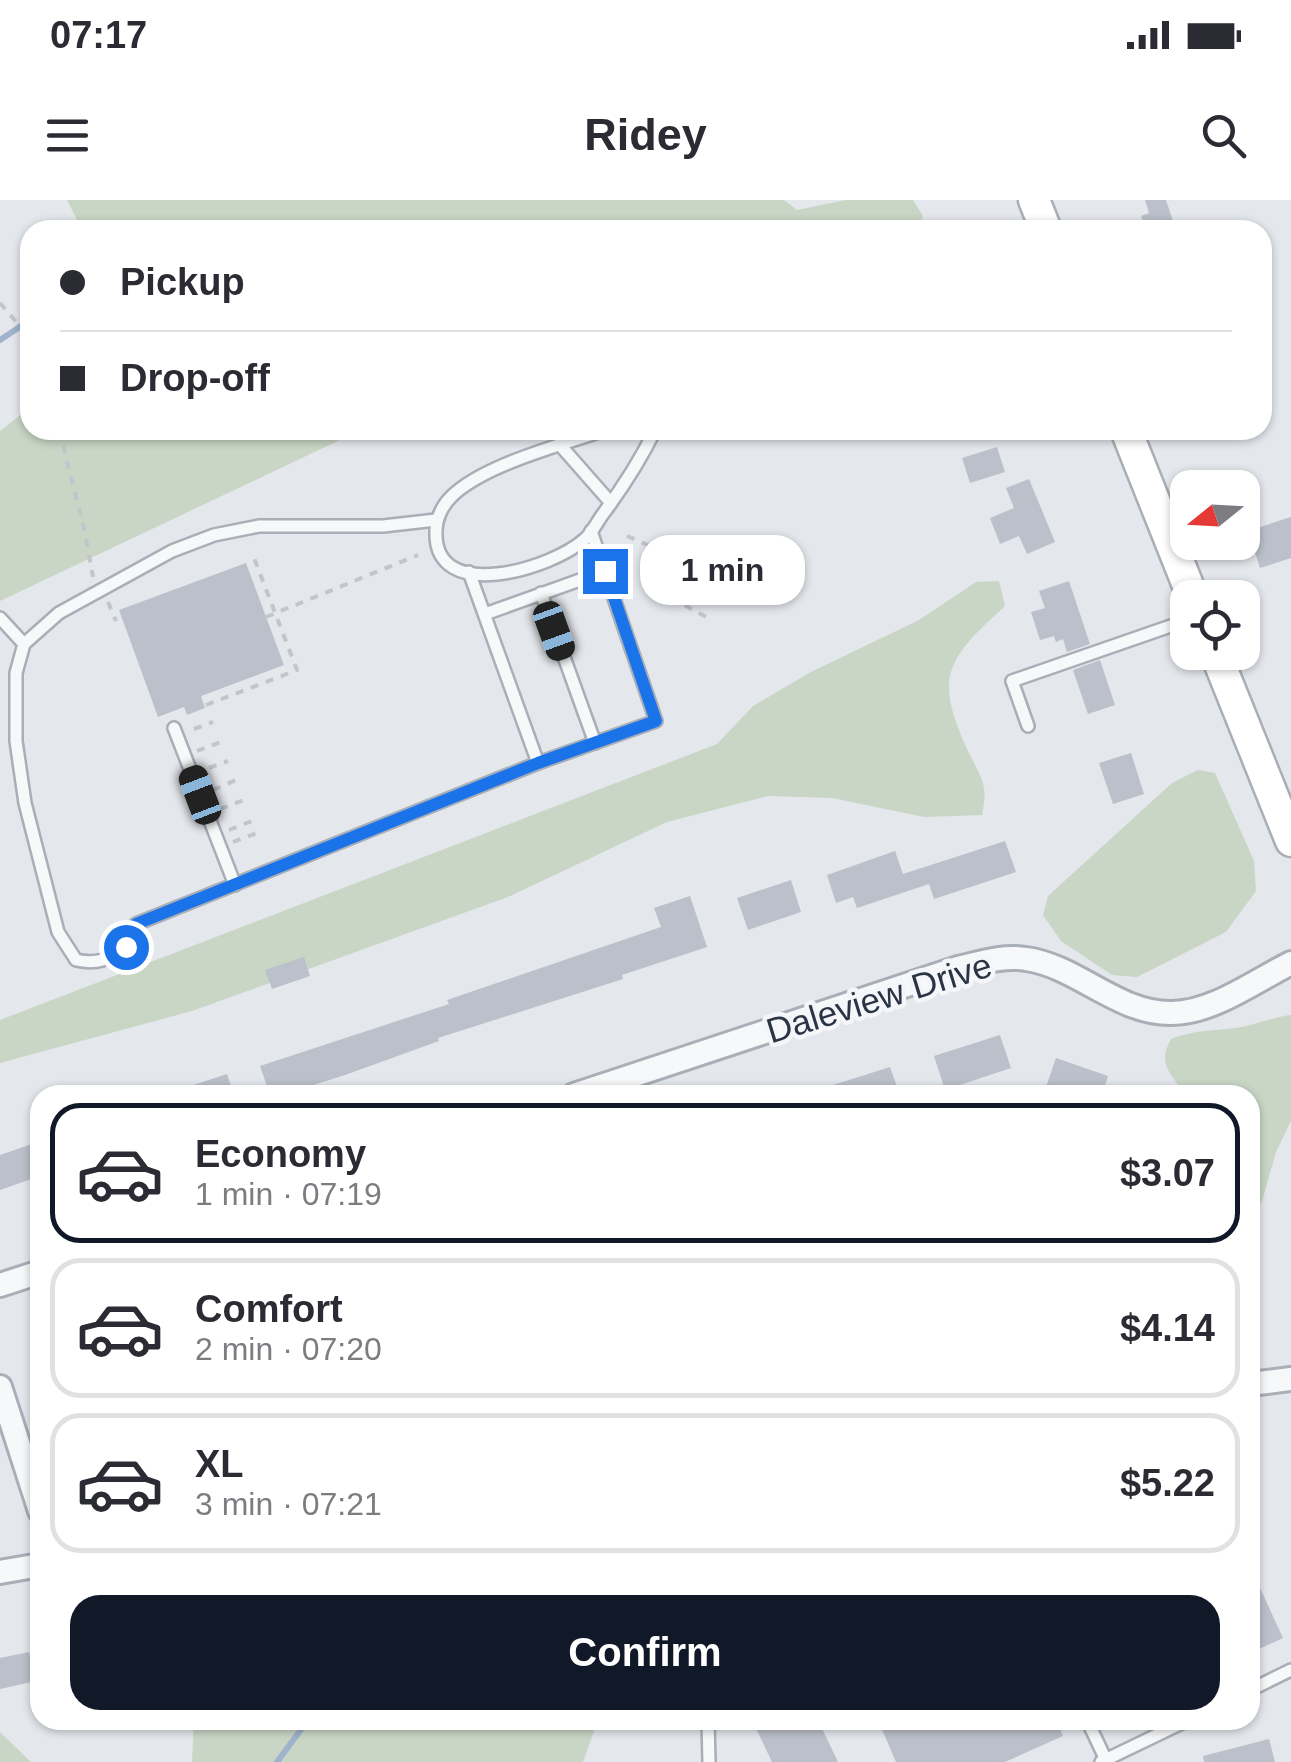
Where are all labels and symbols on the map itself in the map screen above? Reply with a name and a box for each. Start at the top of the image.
north arrow [1170,470,1260,560]
callout: 1 min [640,536,805,606]
route end [583,549,628,594]
car [530,598,578,664]
car [175,762,225,828]
route start [104,925,149,970]
street label: Daleview Drive [762,945,996,1050]

